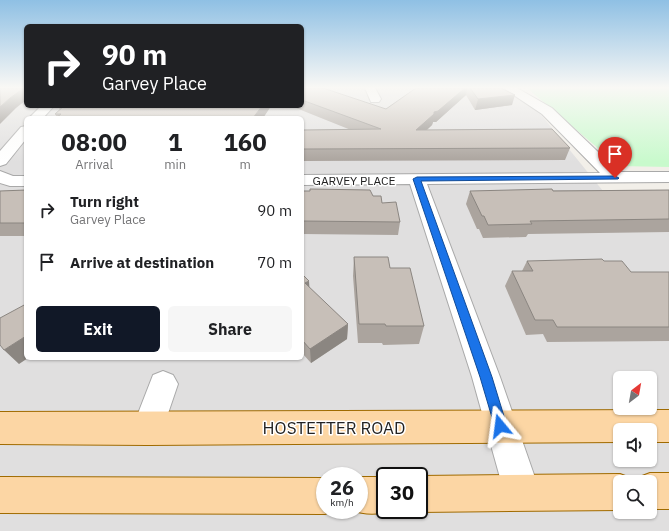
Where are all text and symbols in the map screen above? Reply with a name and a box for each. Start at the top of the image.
text: 90 m [102,36,167,73]
icon: right [36,40,88,92]
text: Garvey Place [102,72,207,95]
text: 08:00 [61,126,127,158]
text: 1 [168,126,182,158]
text: 160 [223,126,267,158]
pin [598,137,632,178]
icon: arrive [604,143,626,165]
text: Arrival [75,156,113,173]
text: min [164,156,186,173]
text: m [239,156,251,173]
street label: GARVEY PLACE [313,173,395,188]
text: Turn right [70,192,139,211]
icon: right [36,199,58,221]
text: 90 m [257,201,292,220]
text: Garvey Place [70,211,146,228]
icon: arrive [36,251,58,273]
text: Arrive at destination [70,253,214,272]
text: 70 m [257,253,292,272]
button: Exit [36,306,160,352]
button: Share [168,306,292,352]
north arrow [613,371,657,415]
map controls [613,371,657,519]
position arrow [479,405,521,447]
street label: HOSTETTER ROAD [263,417,405,439]
button: sound [613,423,657,467]
speed limit sign: 30 [376,467,428,519]
text: 26 [330,474,354,501]
button: search [613,475,657,519]
text: km/h [330,496,354,509]

